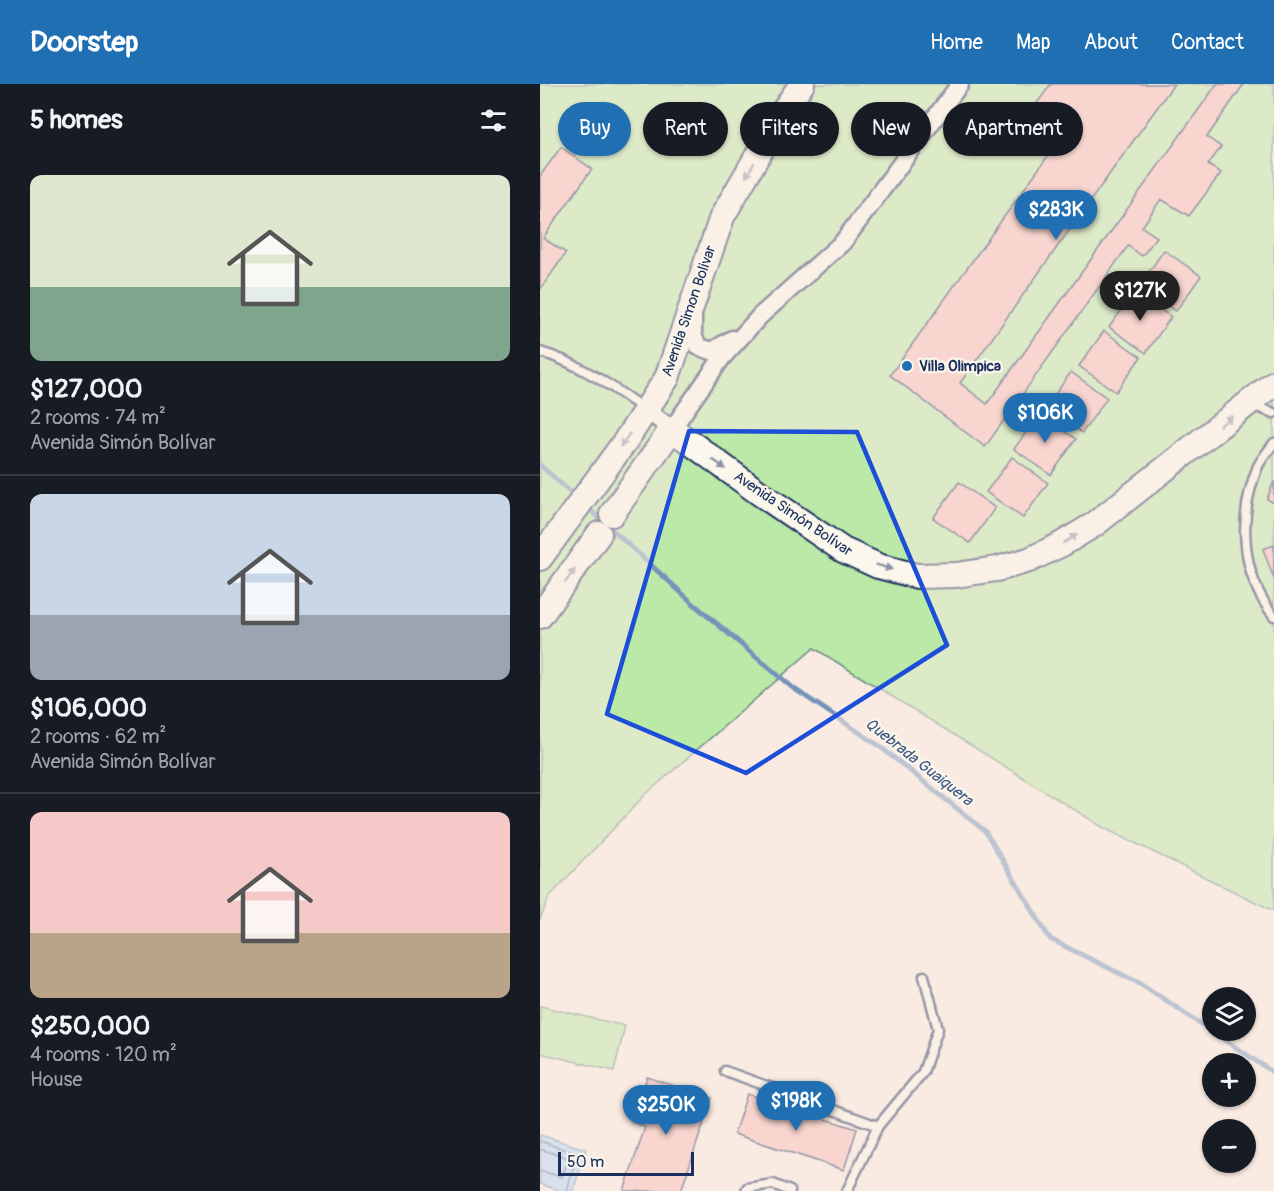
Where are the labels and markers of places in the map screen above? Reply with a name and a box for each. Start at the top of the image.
pin: $283K [1014,190,1098,241]
pin: $127K [1098,271,1182,322]
place label: Villa Olimpica [919,357,1001,376]
marker: Villa Olimpica [900,359,914,373]
pin: $106K [1003,393,1087,444]
pin: $198K [754,1081,838,1132]
pin: $250K [624,1085,708,1136]

